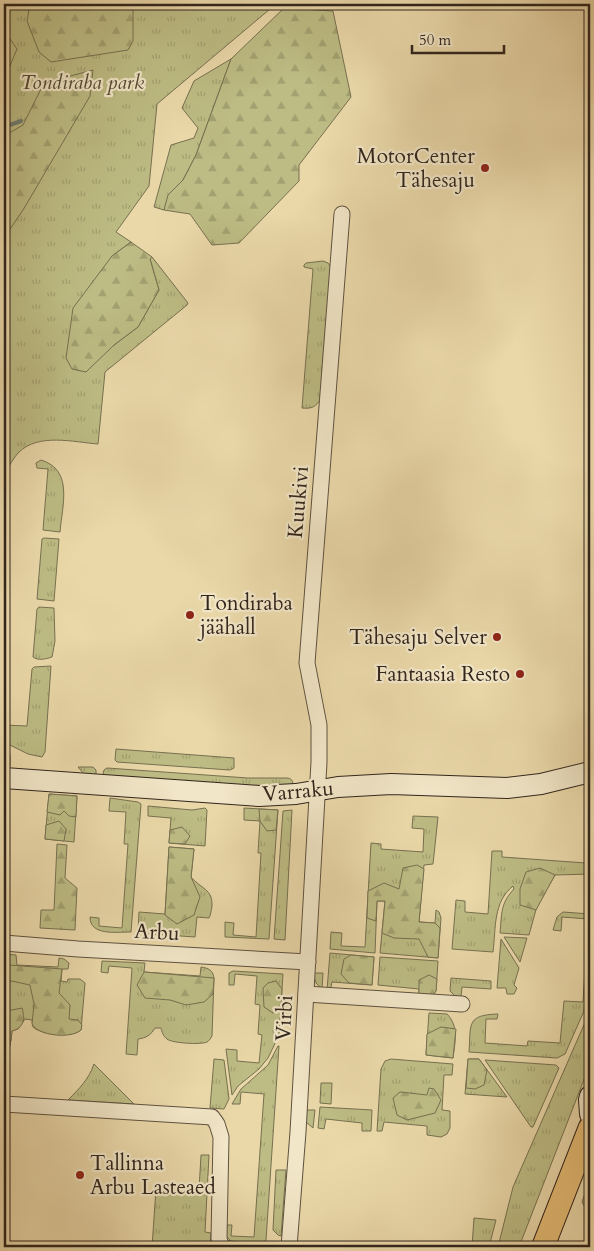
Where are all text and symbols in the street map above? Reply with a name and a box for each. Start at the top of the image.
scale bar [412,22,504,54]
text: 50 m [419,30,451,50]
park label: Tondiraba park [20,68,145,97]
place label: MotorCenter Tähesaju [357,142,475,195]
marker: MotorCenter Tähesaju [479,162,491,174]
street label: Kuukivi [281,465,316,539]
place label: Tondiraba jäähall [197,589,293,642]
marker: Tondiraba jäähall [184,609,196,621]
place label: Tähesaju Selver [349,623,487,652]
marker: Tähesaju Selver [491,631,503,643]
place label: Fantaasia Resto [375,660,510,689]
marker: Fantaasia Resto [514,668,526,680]
street label: Varraku [261,774,335,809]
street label: Arbu [134,917,180,948]
street label: Virbi [269,994,300,1042]
place label: Tallinna Arbu Lasteaed [90,1149,216,1202]
marker: Tallinna Arbu Lasteaed [74,1169,86,1181]

